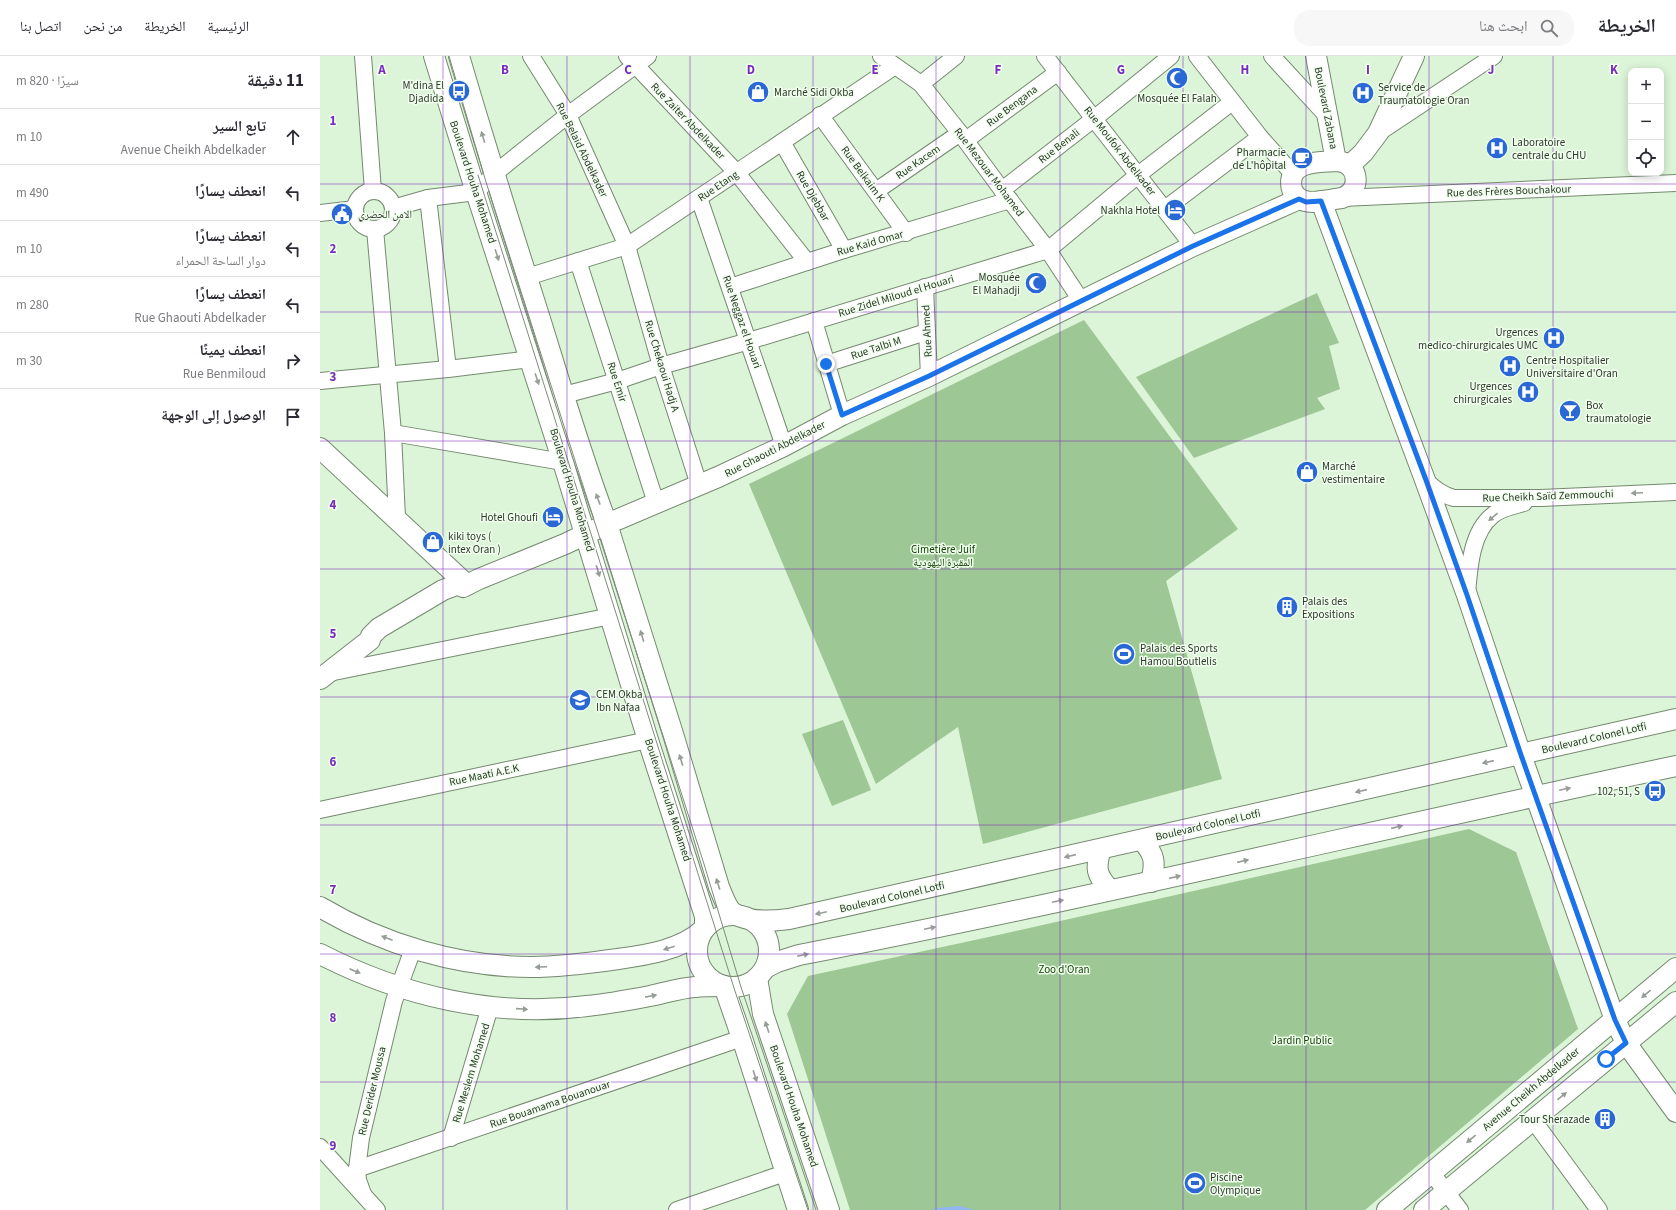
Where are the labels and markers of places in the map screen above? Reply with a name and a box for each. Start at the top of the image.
mosque icon: Mosquée El Falah [1164,65,1190,91]
place label: M'dina El Djadida [402,78,444,106]
bus stop icon: M'dina El Djadida [446,78,472,104]
shop icon: Marché Sidi Okba [745,79,771,105]
hospital icon: Service de Traumatologie Oran [1350,80,1376,106]
place label: Service de Traumatologie Oran [1378,80,1470,108]
place label: Marché Sidi Okba [774,85,854,100]
place label: Mosquée El Falah [1137,91,1217,106]
hospital icon: Laboratoire centrale du CHU [1484,135,1510,161]
place label: Laboratoire centrale du CHU [1512,135,1586,163]
place label: Pharmacie de L'hôpital [1233,145,1287,173]
cafe icon: Pharmacie de L'hôpital [1289,145,1315,171]
hotel icon: Nakhla Hotel [1162,197,1188,223]
public building icon: الامن الحضري [329,201,355,227]
place label: Nakhla Hotel [1101,203,1160,218]
place label: الامن الحضري [358,207,412,222]
place label: Mosquée El Mahadji [973,270,1021,298]
mosque icon: Mosquée El Mahadji [1023,270,1049,296]
place label: Urgences medico-chirurgicales UMC [1418,325,1538,353]
hospital icon: Urgences medico-chirurgicales UMC [1541,325,1567,351]
hospital icon: Centre Hospitalier Universitaire d'Oran [1497,353,1523,379]
place label: Centre Hospitalier Universitaire d'Oran [1526,353,1618,381]
place label: Urgences chirurgicales [1453,379,1512,407]
hospital icon: Urgences chirurgicales [1515,379,1541,405]
bar icon: Box traumatologie [1557,398,1583,424]
place label: Box traumatologie [1586,398,1652,426]
shop icon: Marché vestimentaire [1294,459,1320,485]
place label: Marché vestimentaire [1322,459,1385,487]
hotel icon: Hotel Ghoufi [540,504,566,530]
place label: Hotel Ghoufi [480,510,538,525]
shop icon: kiki toys ( intex Oran ) [420,529,446,555]
place label: kiki toys ( intex Oran ) [448,529,501,557]
building icon: Palais des Expositions [1274,594,1300,620]
place label: Palais des Expositions [1302,594,1355,622]
sports icon: Palais des Sports Hamou Boutlelis [1111,641,1137,667]
place label: Palais des Sports Hamou Boutlelis [1140,641,1218,669]
school or university icon: CEM Okba Ibn Nafaa [567,687,593,713]
place label: CEM Okba Ibn Nafaa [596,687,643,715]
bus stop icon: 102, 51, S [1642,778,1668,804]
place label: 102, 51, S [1597,784,1640,799]
building icon: Tour Sherazade [1592,1106,1618,1132]
place label: Tour Sherazade [1519,1112,1591,1127]
sports icon: Piscine Olympique [1182,1170,1208,1196]
place label: Piscine Olympique [1210,1170,1261,1198]

